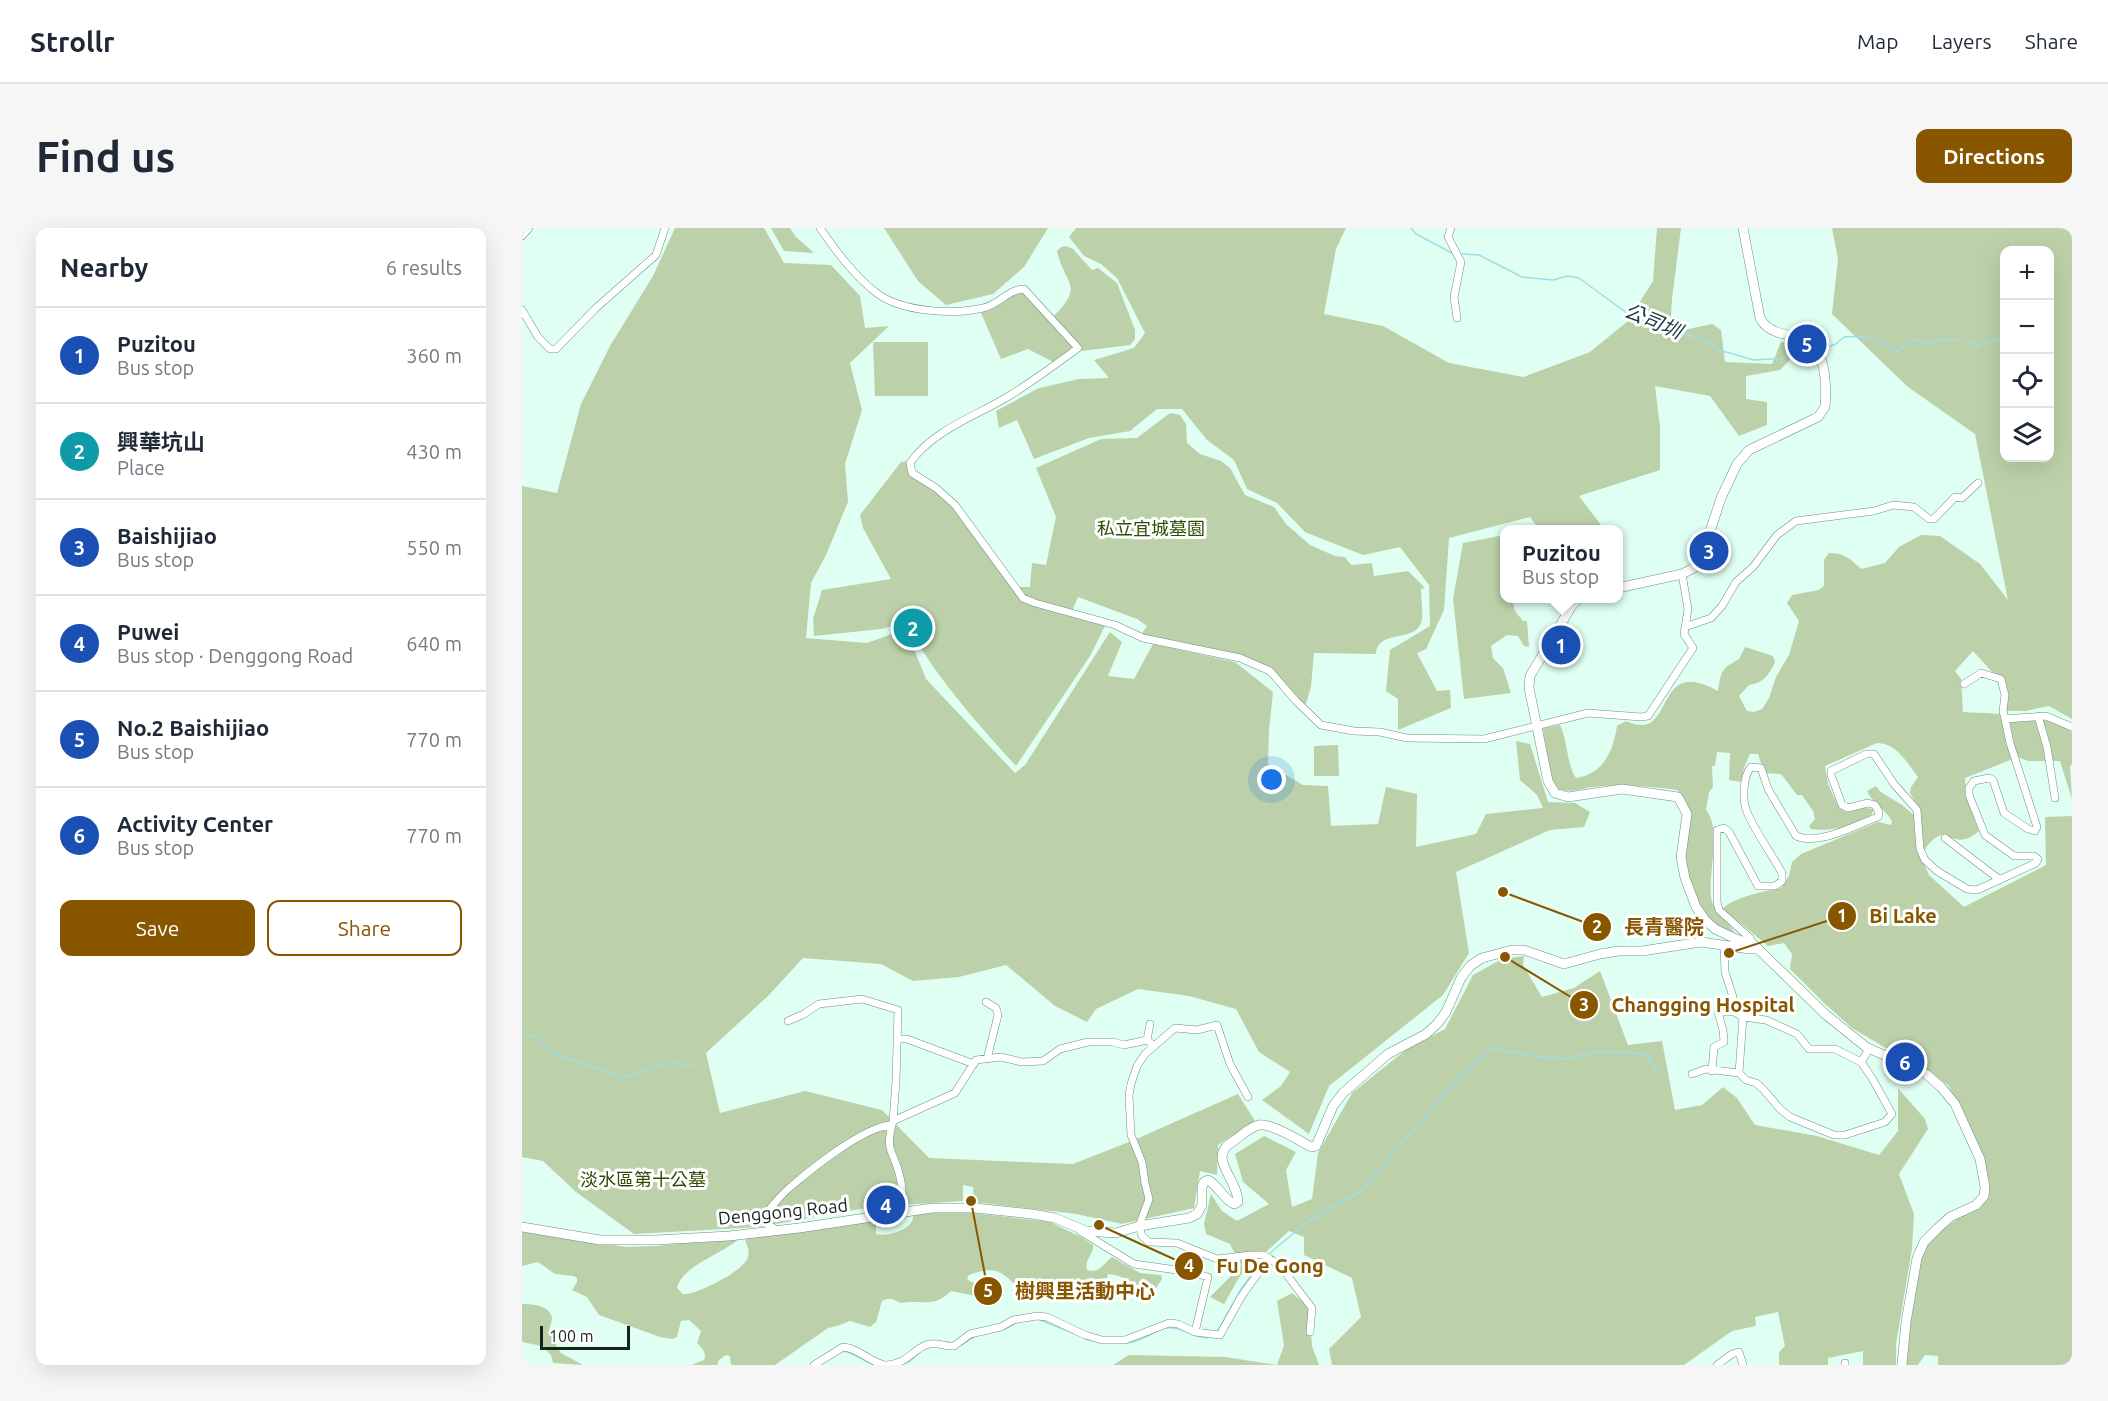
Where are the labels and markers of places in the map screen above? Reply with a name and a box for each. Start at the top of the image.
pin: 5 [1788,322,1826,366]
pin: 3 [1690,528,1728,574]
pin: 2 [894,606,932,650]
pin: 1 [1542,622,1580,668]
callout: Bi Lake [1827,897,1949,935]
callout: 長青醫院 [1582,908,1716,946]
callout: Changging Hospital [1569,986,1806,1024]
pin: 6 [1886,1040,1924,1084]
pin: 4 [866,1182,906,1228]
callout: Fu De Gong [1174,1247,1336,1285]
callout: 樹興里活動中心 [973,1272,1167,1310]

